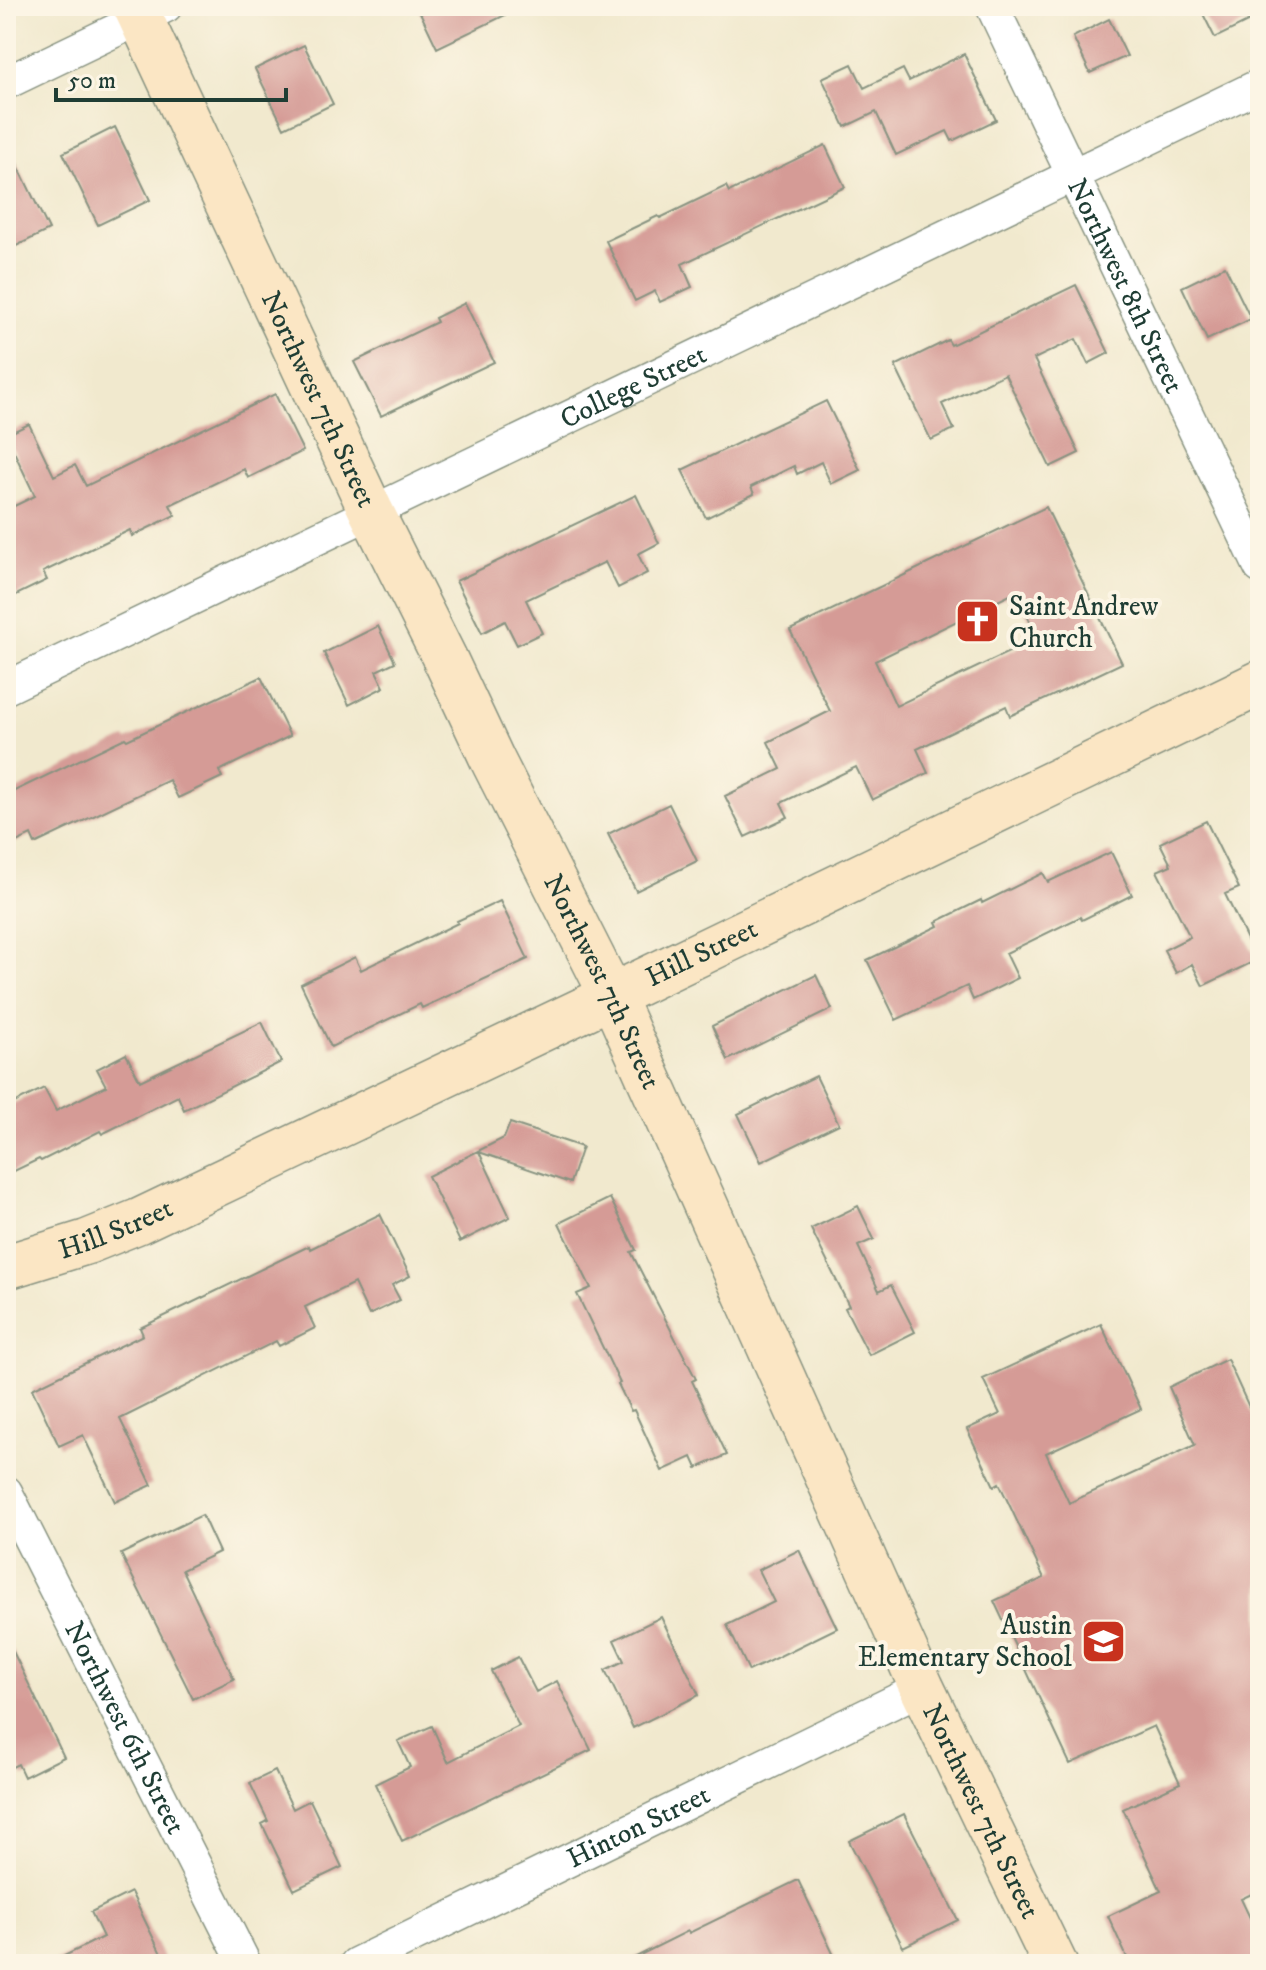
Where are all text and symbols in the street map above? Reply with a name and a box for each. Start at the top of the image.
scale bar [56,52,286,102]
text: 50 m [68,66,116,96]
street label: Northwest 8th Street [1059,173,1192,399]
street label: Northwest 7th Street [253,286,384,513]
street label: College Street [554,336,712,436]
place label: Saint Andrew Church [1009,589,1159,656]
church icon: Saint Andrew Church [954,598,1002,646]
street label: Northwest 7th Street [536,868,669,1095]
street label: Hill Street [640,911,763,995]
street label: Hill Street [54,1190,178,1267]
place label: Austin Elementary School [858,1608,1073,1675]
street label: Northwest 6th Street [57,1615,194,1840]
school or university icon: Austin Elementary School [1079,1617,1127,1665]
street label: Northwest 7th Street [915,1698,1048,1924]
street label: Hinton Street [561,1777,715,1876]

